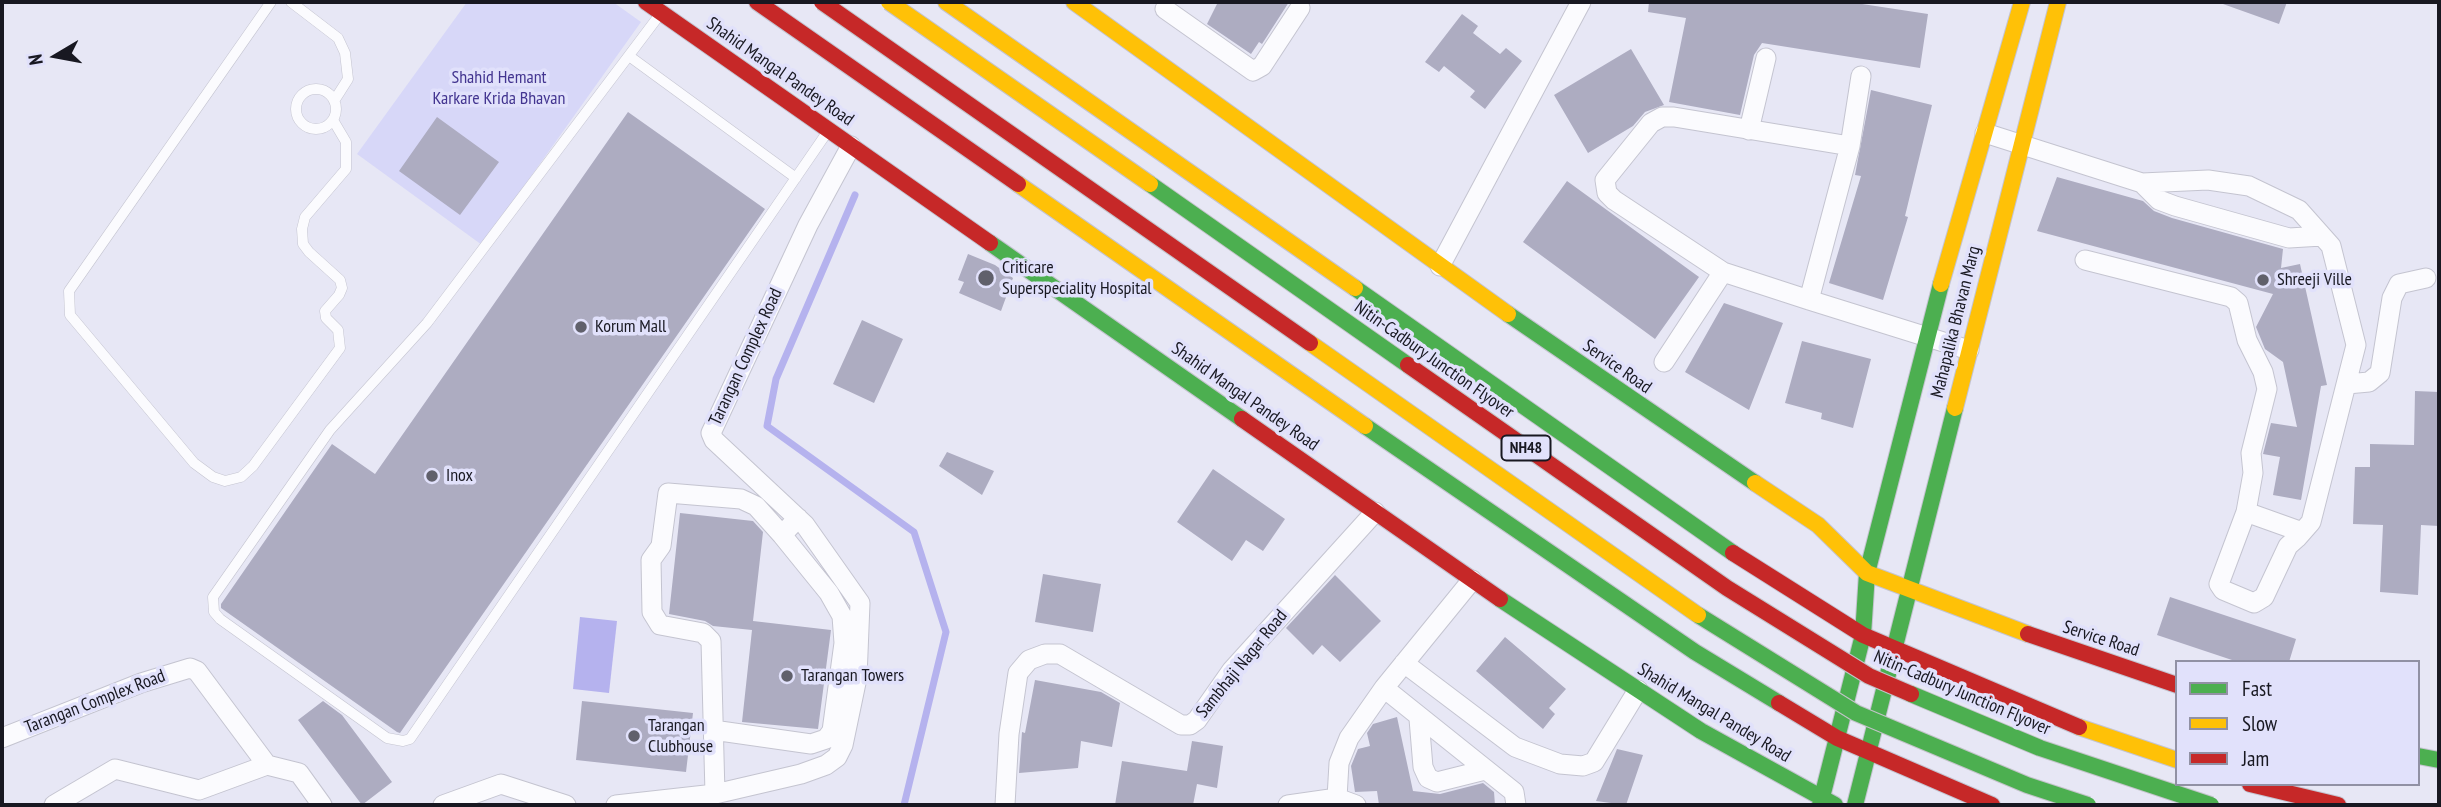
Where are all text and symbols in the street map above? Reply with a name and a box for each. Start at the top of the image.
street label: Shahid Mangal Pandey Road [702,13,858,131]
north arrow [21,21,91,91]
text: N [23,53,48,67]
park label: Shahid Hemant Karkare Krida Bhavan [433,67,565,110]
street label: Mahapalika Bhavan Marg [1927,244,1985,400]
place label: Criticare Superspeciality Hospital [1002,257,1152,300]
marker: Criticare Superspeciality Hospital [976,268,996,288]
place label: Shreeji Ville [2277,269,2352,291]
marker: Shreeji Ville [2255,272,2271,288]
street label: Tarangan Complex Road [705,285,787,429]
street label: Nitin-Cadbury Junction Flyover [1350,297,1518,423]
place label: Korum Mall [595,316,666,338]
marker: Korum Mall [573,319,589,335]
street label: Service Road [1578,335,1656,399]
street label: Shahid Mangal Pandey Road [1167,338,1323,456]
road number: NH48 [1502,436,1550,461]
place label: Inox [446,465,473,487]
marker: Inox [424,468,440,484]
street label: Sambhaji Nagar Road [1192,606,1292,722]
street label: Service Road [2060,617,2142,661]
street label: Nitin-Cadbury Junction Flyover [1870,646,2054,740]
street label: Shahid Mangal Pandey Road [1634,659,1794,767]
legend [2175,660,2420,786]
street label: Tarangan Complex Road [22,665,168,739]
place label: Tarangan Towers [801,665,904,687]
marker: Tarangan Towers [779,668,795,684]
text: Fast [2242,675,2272,702]
text: Slow [2242,710,2277,737]
place label: Tarangan Clubhouse [648,715,713,758]
marker: Tarangan Clubhouse [626,728,642,744]
text: Jam [2242,745,2269,772]

